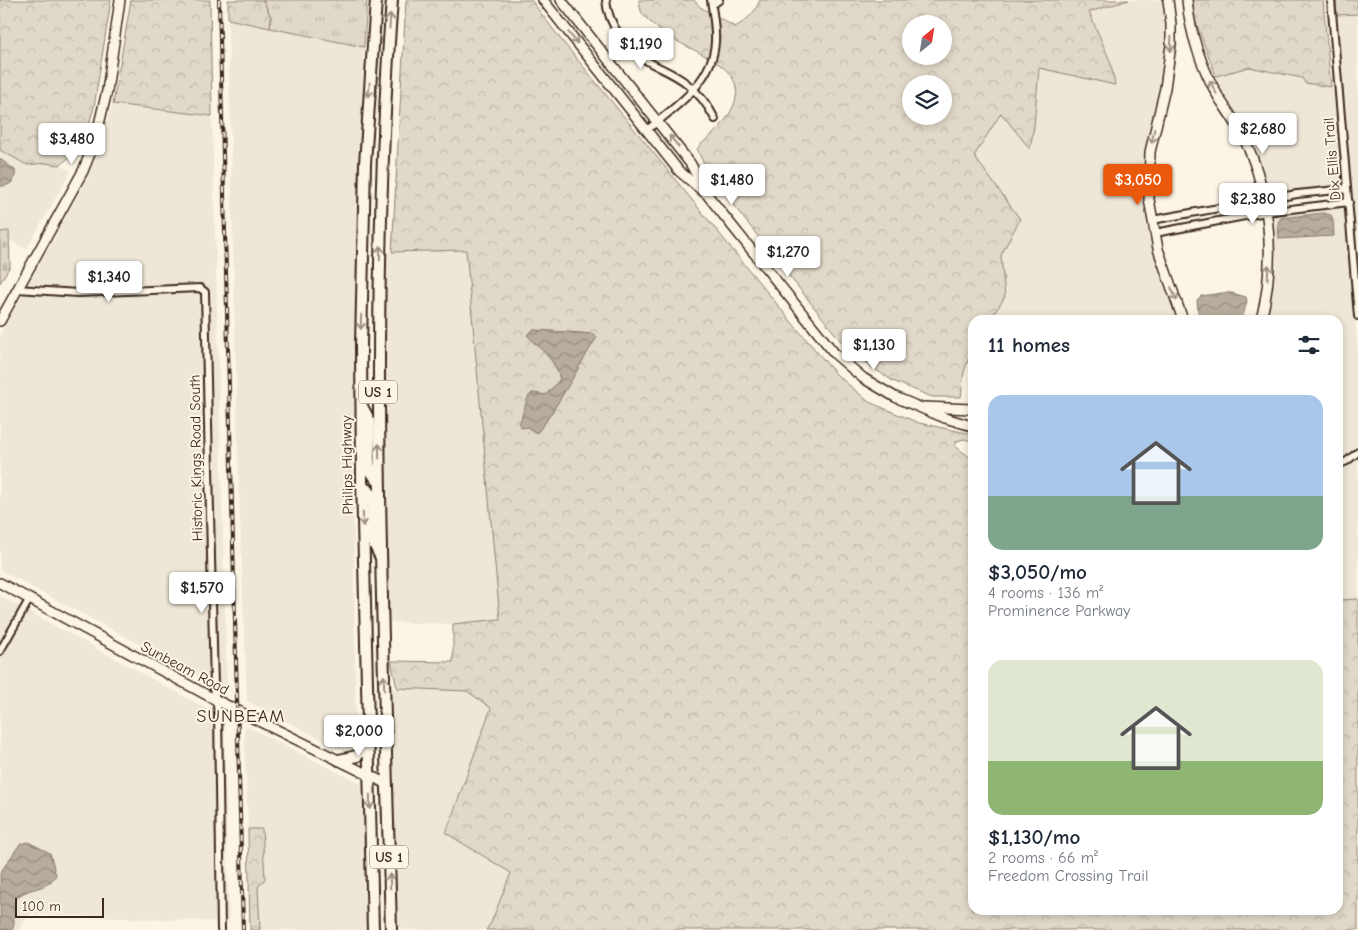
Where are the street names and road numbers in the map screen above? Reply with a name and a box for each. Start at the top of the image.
street label: Dix Ellis Trail [1319,117,1345,201]
street label: Historic Kings Road South [186,374,206,542]
road number: US 1 [359,381,397,404]
street label: Philips Highway [337,415,357,515]
street label: Sunbeam Road [138,637,232,699]
road number: US 1 [370,846,408,869]

